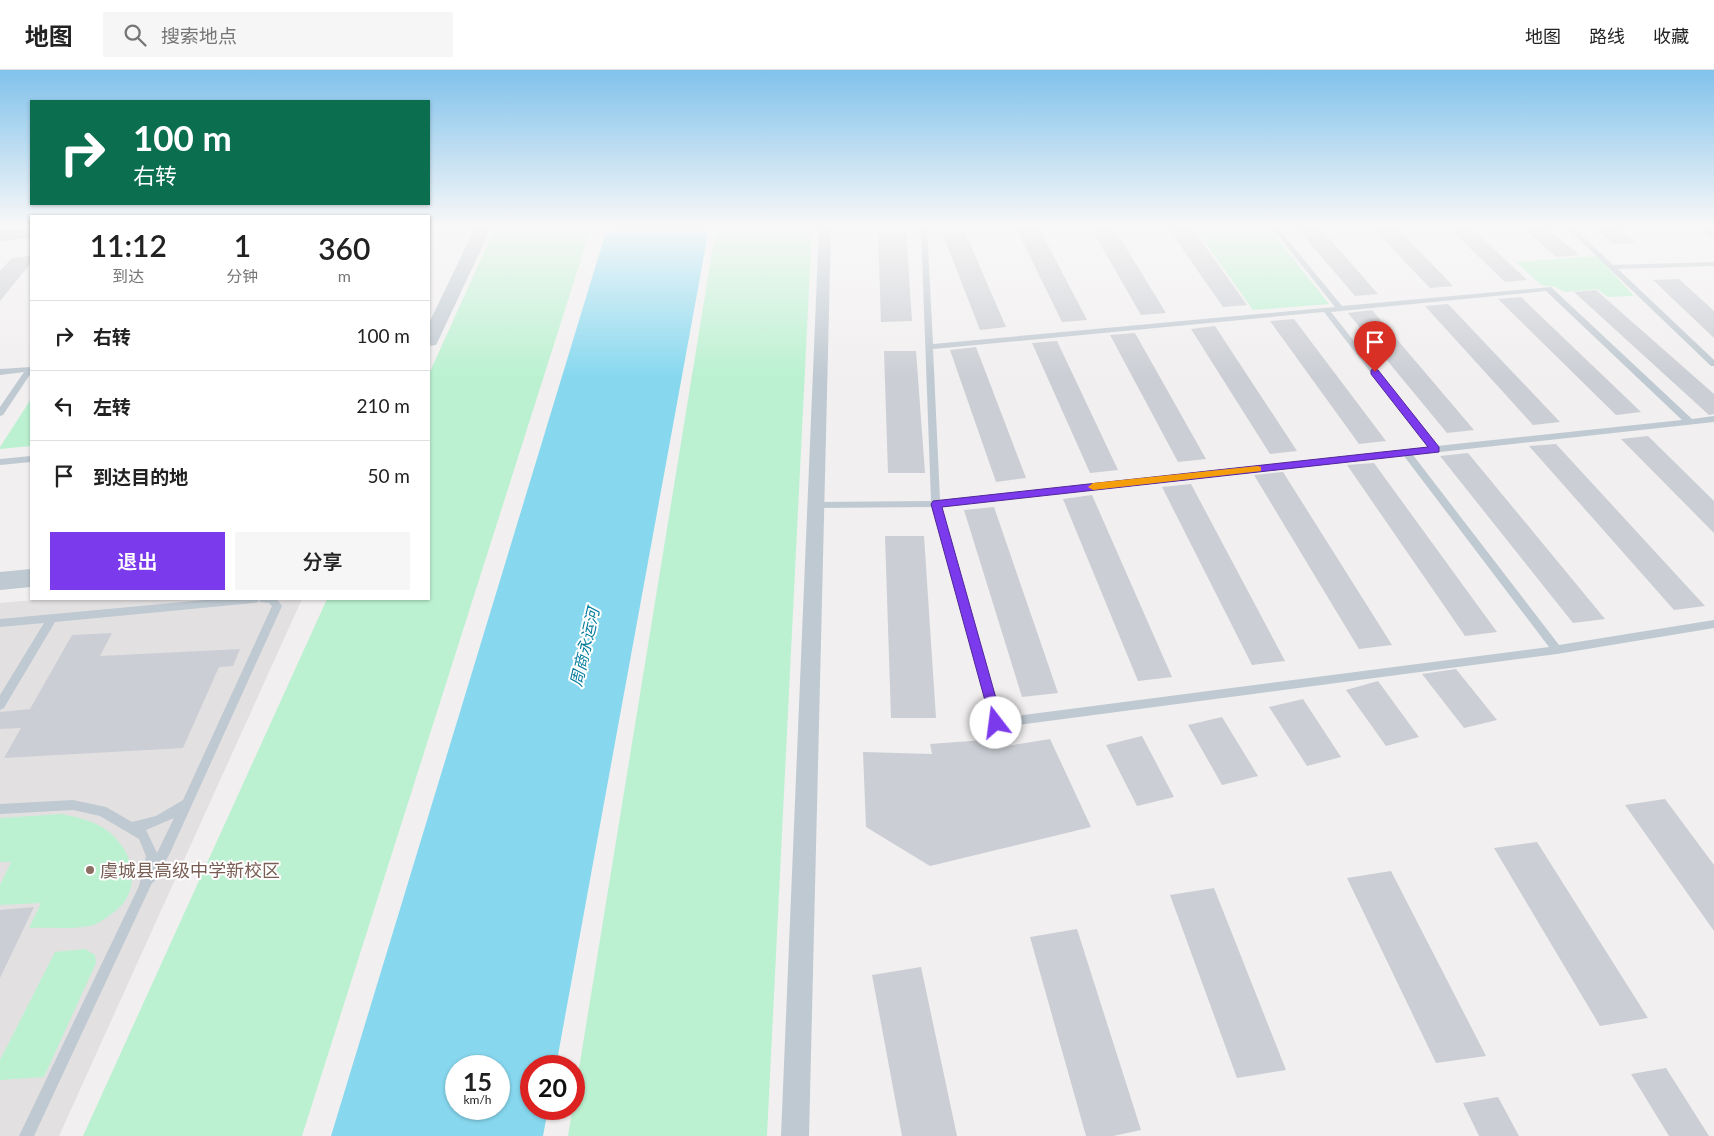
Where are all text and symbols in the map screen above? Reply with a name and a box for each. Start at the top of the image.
search box [103,12,453,57]
text: 地图 [25,21,73,50]
icon: search [121,21,149,49]
text: 搜索地点 [161,24,237,47]
text: 地图 [1525,25,1561,47]
text: 路线 [1589,25,1625,47]
text: 收藏 [1653,25,1689,47]
text: 100 m [133,116,232,158]
icon: right [50,120,115,185]
text: 右转 [133,162,177,189]
text: 11:12 [90,227,167,263]
text: 1 [234,227,251,263]
text: 360 [318,230,370,266]
text: 到达 [112,266,144,285]
text: 分钟 [226,266,259,285]
text: m [338,266,351,285]
pin [1354,321,1396,372]
icon: right [50,322,78,350]
text: 100 m [356,324,410,347]
text: 右转 [93,325,131,348]
icon: arrive [1361,328,1389,356]
icon: left [50,392,78,420]
text: 210 m [356,394,410,417]
text: 左转 [93,395,131,418]
icon: arrive [50,462,78,490]
text: 50 m [367,464,410,487]
text: 到达目的地 [93,465,188,488]
button: 退出 [50,532,225,590]
button: 分享 [235,532,410,590]
water label: 周商永运河 [566,603,603,688]
position arrow [969,696,1021,748]
place label: 虞城县高级中学新校区 [100,859,280,881]
marker: 虞城县高级中学新校区 [84,864,96,876]
speed limit sign: 20 [520,1055,585,1120]
text: 15 [463,1066,492,1096]
text: km/h [463,1092,492,1107]

